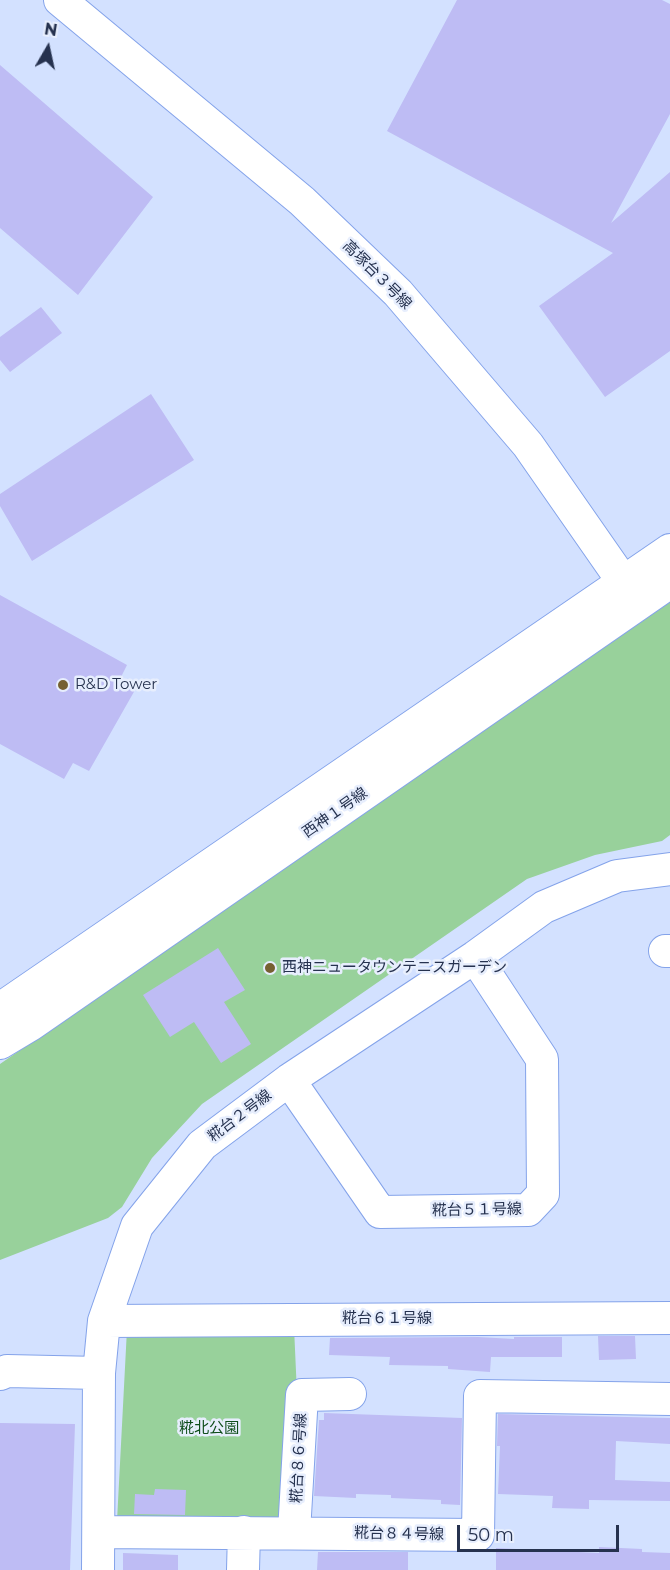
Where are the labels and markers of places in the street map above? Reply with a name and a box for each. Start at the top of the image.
place label: R&D Tower [75,676,157,694]
marker: R&D Tower [56,678,70,692]
place label: 西神ニュータウンテニスガーデン [282,959,507,977]
marker: 西神ニュータウンテニスガーデン [263,961,277,975]

